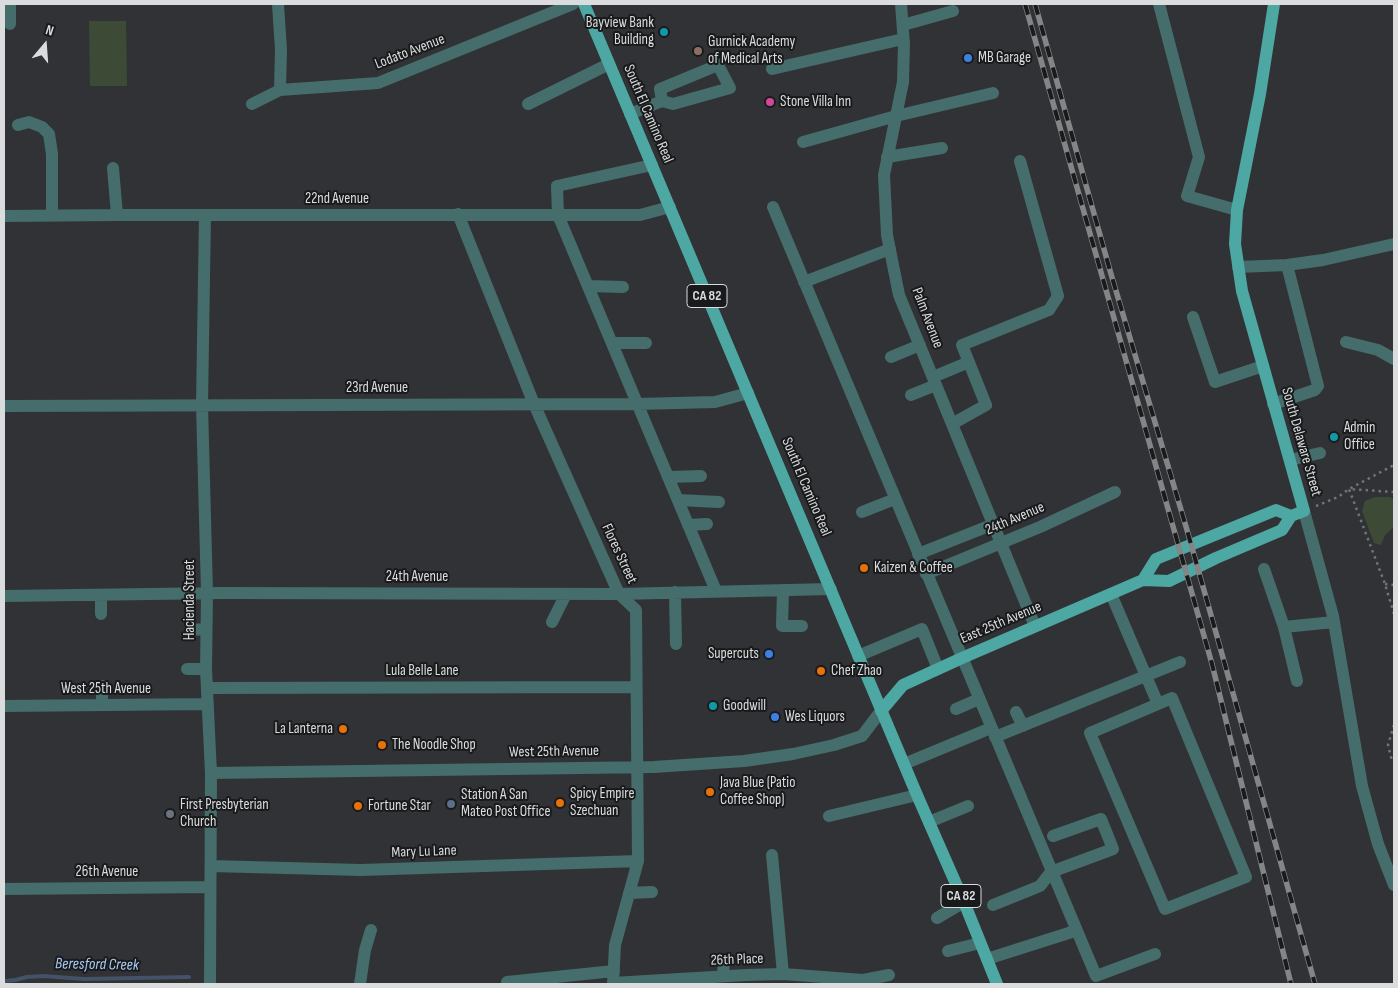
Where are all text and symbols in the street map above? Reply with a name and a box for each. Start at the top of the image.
place label: Bayview Bank Building [586,14,654,49]
north arrow [20,20,70,70]
text: N [44,21,56,39]
marker: Bayview Bank Building [658,26,670,38]
street label: Lodato Avenue [373,30,447,74]
place label: Gurnick Academy of Medical Arts [708,33,795,68]
marker: Gurnick Academy of Medical Arts [692,45,704,57]
place label: MB Garage [978,49,1031,67]
marker: MB Garage [962,52,974,64]
street label: South El Camino Real [619,62,677,166]
place label: Stone Villa Inn [780,93,851,111]
marker: Stone Villa Inn [764,96,776,108]
street label: 22nd Avenue [305,190,369,208]
road number: CA 82 [687,284,727,308]
street label: Palm Avenue [907,285,947,351]
street label: 23rd Avenue [346,379,408,397]
street label: South Delaware Street [1277,386,1325,498]
place label: Admin Office [1344,419,1375,454]
marker: Admin Office [1328,431,1340,443]
street label: South El Camino Real [777,435,835,539]
street label: 24th Avenue [983,499,1047,539]
street label: Flores Street [597,521,641,587]
place label: Kaizen & Coffee [874,559,953,577]
street label: Hacienda Street [181,560,199,640]
marker: Kaizen & Coffee [858,562,870,574]
street label: 24th Avenue [386,568,448,586]
street label: East 25th Avenue [958,598,1044,648]
place label: Supercuts [708,645,759,663]
marker: Supercuts [763,648,775,660]
street label: Lula Belle Lane [385,662,459,680]
place label: Chef Zhao [831,662,882,680]
marker: Chef Zhao [815,665,827,677]
street label: West 25th Avenue [61,680,151,698]
place label: Goodwill [723,697,766,715]
marker: Goodwill [707,700,719,712]
place label: Wes Liquors [785,708,845,726]
marker: Wes Liquors [769,711,781,723]
place label: La Lanterna [274,720,333,738]
marker: La Lanterna [337,723,349,735]
place label: The Noodle Shop [392,736,476,754]
marker: The Noodle Shop [376,739,388,751]
street label: West 25th Avenue [509,742,599,762]
place label: Java Blue (Patio Coffee Shop) [720,774,795,809]
place label: Spicy Empire Szechuan [570,785,634,820]
place label: Station A San Mateo Post Office [461,786,550,821]
marker: Java Blue (Patio Coffee Shop) [704,786,716,798]
place label: First Presbyterian Church [180,796,269,831]
place label: Fortune Star [368,797,431,815]
marker: Spicy Empire Szechuan [554,797,566,809]
marker: Station A San Mateo Post Office [445,798,457,810]
marker: Fortune Star [352,800,364,812]
marker: First Presbyterian Church [164,808,176,820]
street label: Mary Lu Lane [391,842,457,862]
street label: 26th Avenue [76,863,138,881]
road number: CA 82 [941,884,981,908]
street label: 26th Place [710,950,764,970]
water label: Beresford Creek [55,955,139,975]

